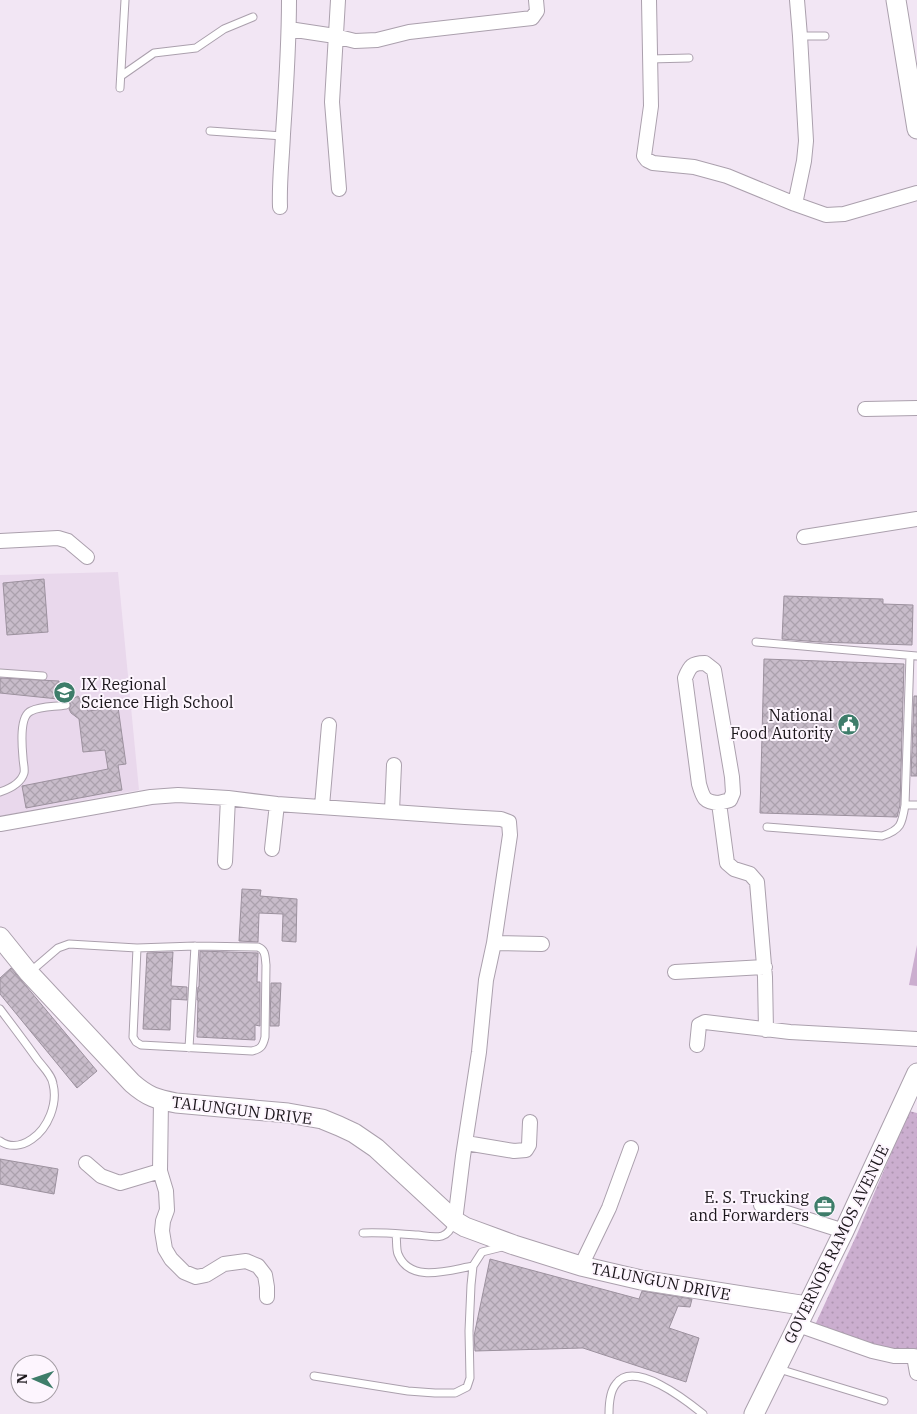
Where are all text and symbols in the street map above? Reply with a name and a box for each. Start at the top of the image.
place label: IX Regional Science High School [81,674,234,712]
school or university icon: IX Regional Science High School [53,681,77,705]
place label: National Food Autority [730,705,833,743]
public building icon: National Food Autority [837,712,861,736]
street label: TALUNGUN DRIVE [171,1091,313,1129]
street label: GOVERNOR RAMOS AVENUE [779,1141,893,1347]
place label: E. S. Trucking and Forwarders [689,1187,809,1225]
office icon: E. S. Trucking and Forwarders [813,1194,837,1218]
street label: TALUNGUN DRIVE [590,1258,732,1304]
north arrow [10,1354,60,1404]
text: N [13,1373,31,1384]

